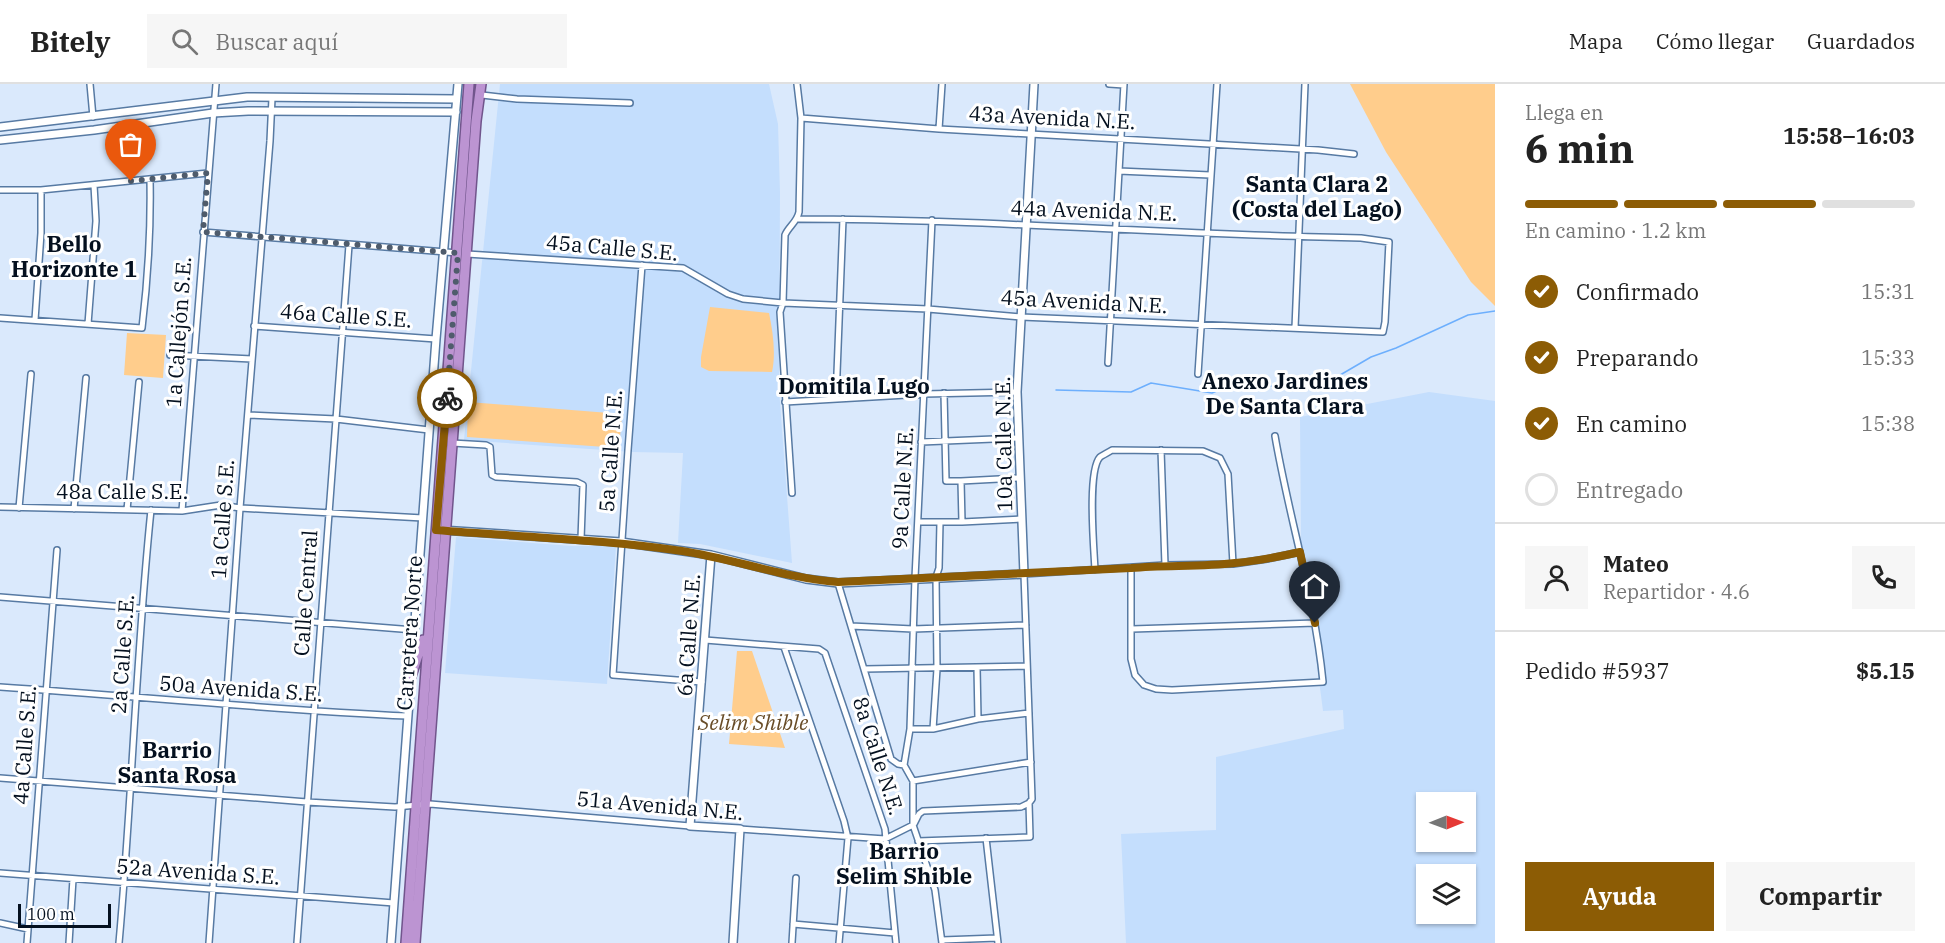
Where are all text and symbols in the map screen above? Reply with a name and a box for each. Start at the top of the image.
search box [147,14,567,68]
text: Bitely [30,23,111,60]
icon: search [168,25,201,58]
text: Buscar aquí [216,27,338,56]
text: Mapa [1569,27,1623,55]
text: Cómo llegar [1656,27,1774,55]
text: Guardados [1807,27,1915,55]
street label: 43a Avenida N.E. [968,99,1136,135]
text: Llega en [1525,99,1603,126]
pin [105,119,156,181]
text: 15:58–16:03 [1783,121,1915,150]
text: 6 min [1525,123,1634,174]
icon: bag [114,128,147,161]
district label: Santa Clara 2 (Costa del Lago) [1232,169,1402,223]
street label: 44a Avenida N.E. [1010,193,1178,227]
text: En camino · 1.2 km [1525,217,1706,244]
street label: 45a Calle S.E. [545,227,679,267]
district label: Bello Horizonte 1 [11,229,137,283]
street label: 1a Callejón S.E. [159,256,197,408]
icon: check [1525,275,1558,308]
text: Confirmado [1576,277,1699,306]
text: 15:31 [1861,278,1915,305]
street label: 45a Avenida N.E. [1000,283,1168,319]
street label: 46a Calle S.E. [279,296,413,334]
icon: check [1525,341,1558,374]
text: Preparando [1576,343,1698,372]
text: 15:33 [1861,344,1915,371]
district label: Anexo Jardines De Santa Clara [1202,366,1368,420]
courier [417,368,477,428]
district label: Domitila Lugo [778,371,930,400]
street label: 10a Calle N.E. [988,376,1018,512]
icon: bike [431,382,464,415]
street label: 5a Calle N.E. [592,389,628,513]
icon: check [1525,407,1558,440]
text: En camino [1576,409,1687,438]
text: 15:38 [1861,410,1915,437]
street label: 9a Calle N.E. [885,426,919,550]
street label: 1a Calle S.E. [204,458,240,580]
text: Entregado [1576,475,1683,504]
street label: 48a Calle S.E. [56,477,188,505]
street label: Calle Central [287,529,323,657]
button: person [1525,546,1588,609]
button: phone [1852,546,1915,609]
text: Mateo [1603,549,1669,578]
street label: Carretera Norte [390,554,428,711]
pin [1289,561,1340,623]
icon: home [1298,570,1331,603]
street label: 6a Calle N.E. [670,573,706,697]
text: Repartidor · 4.6 [1603,578,1750,605]
street label: 2a Calle S.E. [104,593,140,715]
text: Pedido #5937 [1525,656,1670,685]
text: $5.15 [1856,656,1915,685]
street label: 50a Avenida S.E. [158,668,324,708]
street label: 4a Calle S.E. [6,684,42,806]
street label: 8a Calle N.E. [847,693,911,818]
park label: Selim Shible [697,708,809,736]
district label: Barrio Santa Rosa [118,735,237,789]
street label: 51a Avenida N.E. [576,784,745,826]
north arrow [1416,792,1476,852]
map controls [1416,792,1476,924]
district label: Barrio Selim Shible [836,836,972,890]
street label: 52a Avenida S.E. [115,851,281,891]
button: Ayuda [1525,862,1714,931]
button: Compartir [1726,862,1915,931]
button: layers [1416,864,1476,924]
scale bar [18,901,111,928]
text: 100 m [27,904,75,924]

